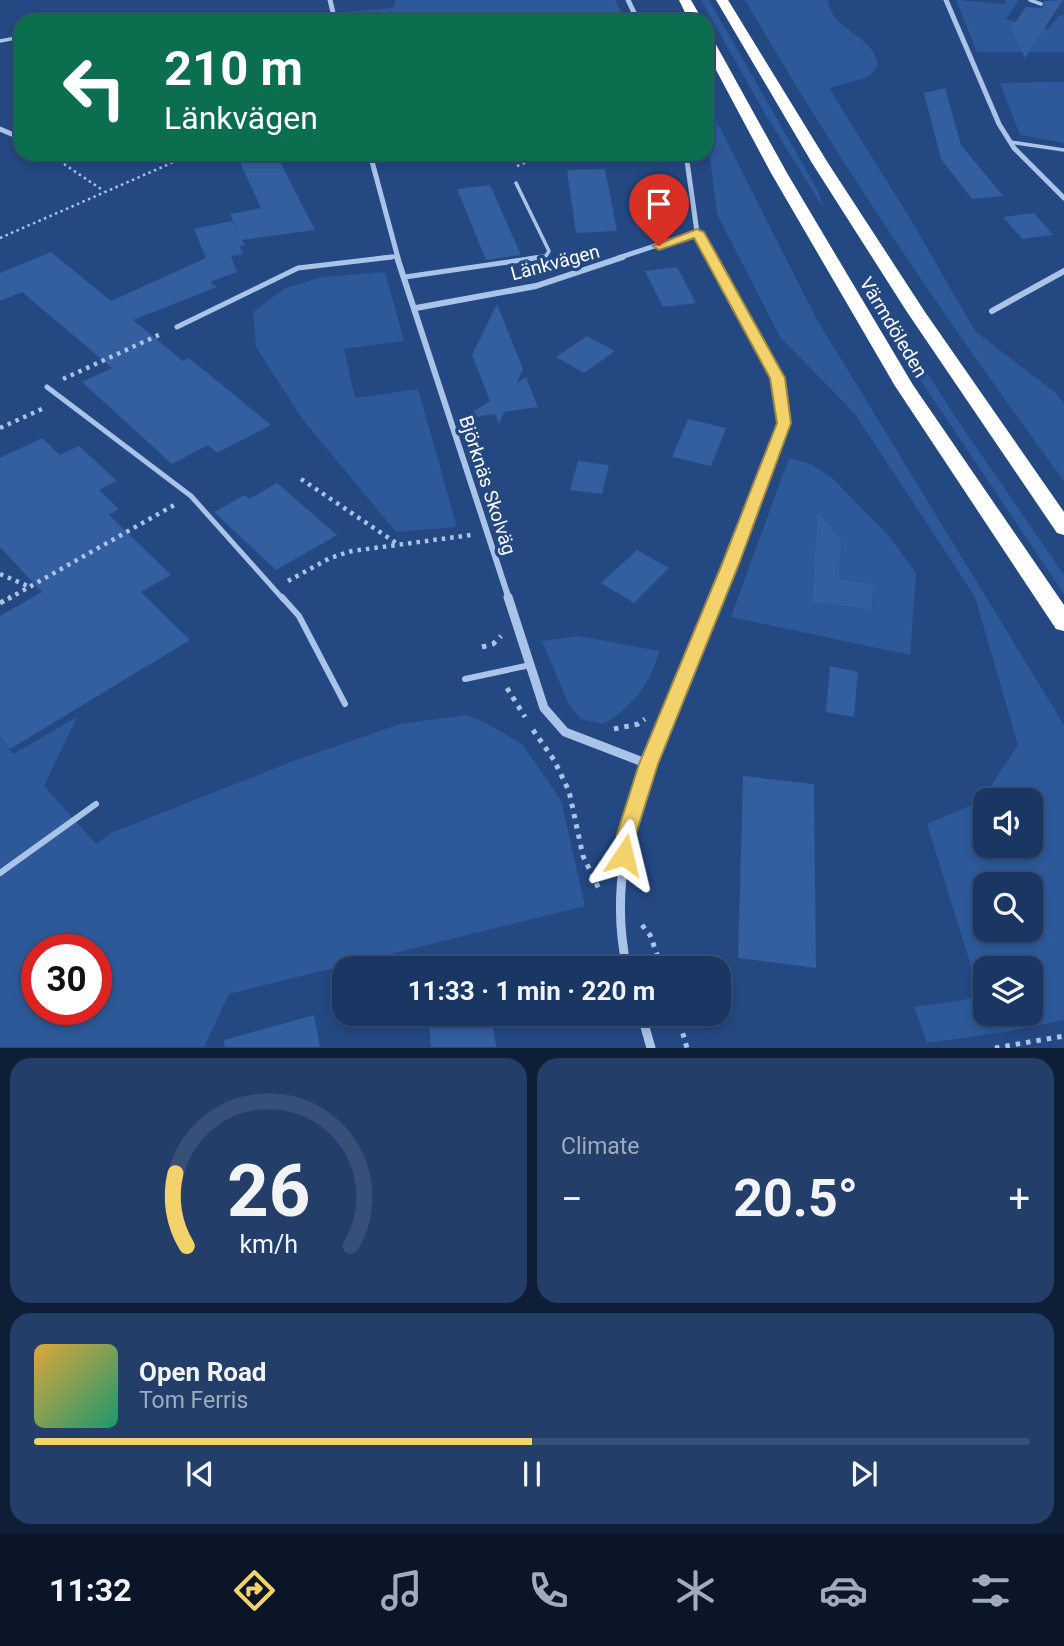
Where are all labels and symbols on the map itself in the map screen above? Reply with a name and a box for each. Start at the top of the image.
pin [629,174,689,246]
street label: Länkvägen [508,240,602,285]
street label: Värmdöleden [855,273,932,381]
street label: Björknäs Skolväg [454,413,521,558]
position arrow [587,818,661,892]
speed limit sign: 30 [21,934,112,1025]

